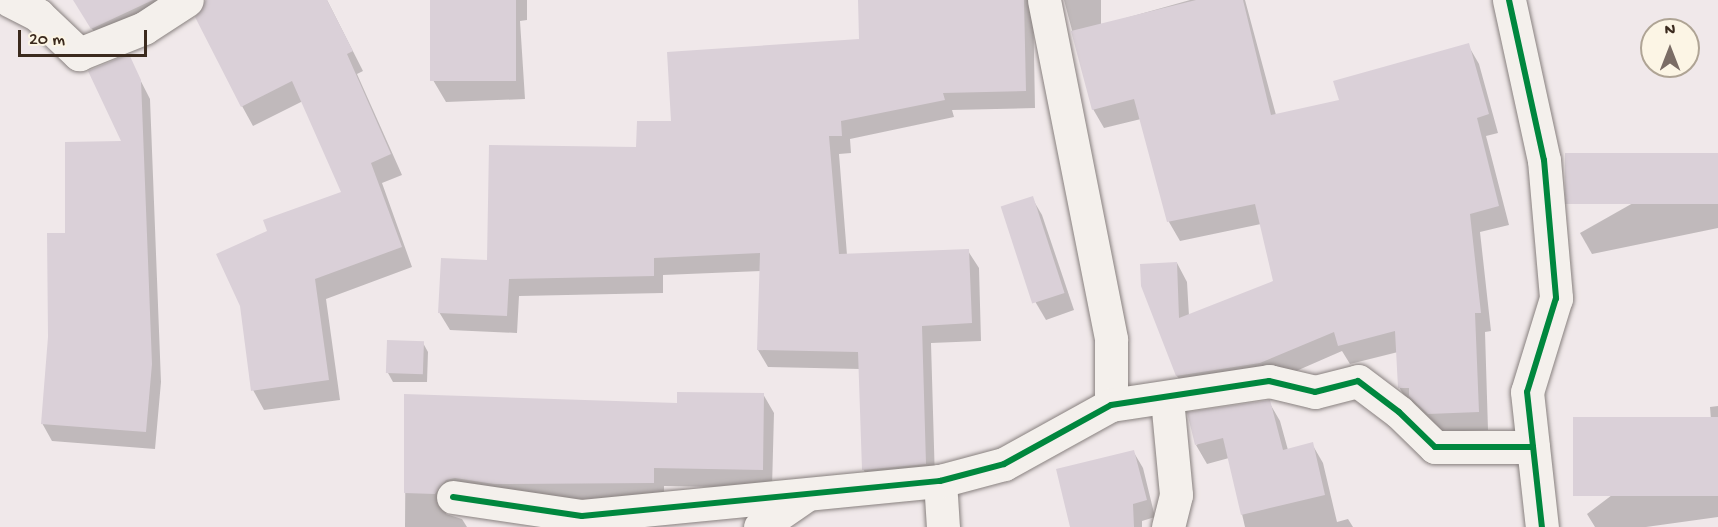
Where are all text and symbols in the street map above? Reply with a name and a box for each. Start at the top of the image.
scale bar [21,18,150,56]
north arrow [1640,18,1700,78]
text: N [1665,22,1675,41]
text: 20 m [29,30,65,51]

